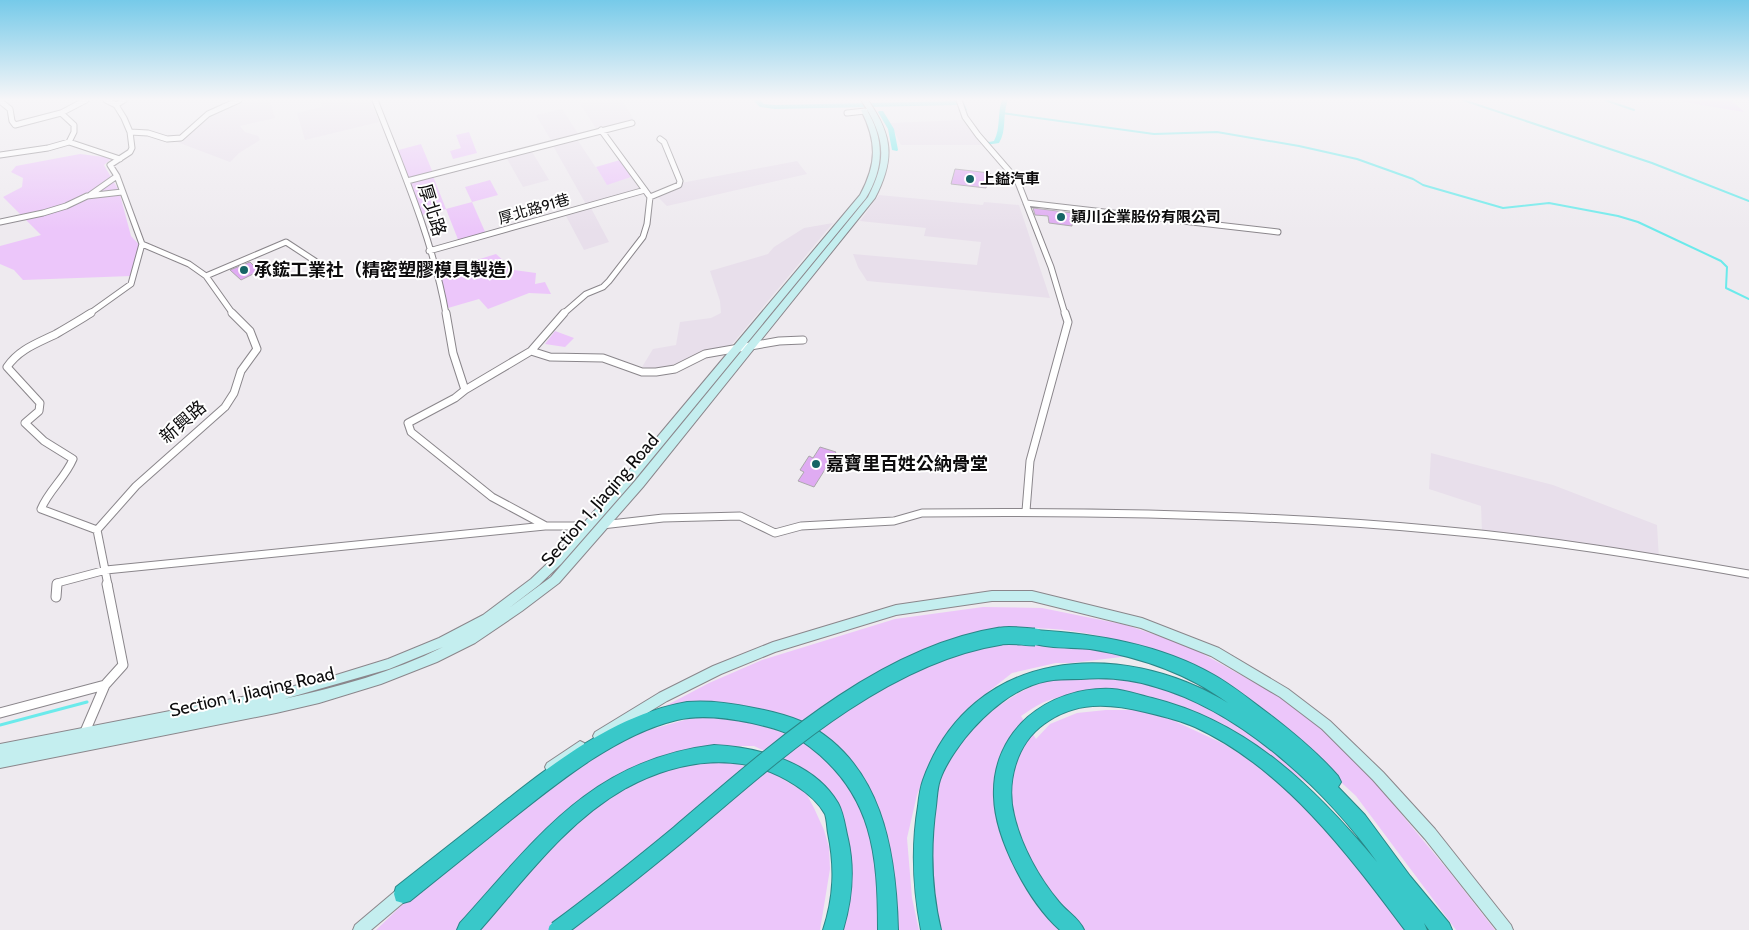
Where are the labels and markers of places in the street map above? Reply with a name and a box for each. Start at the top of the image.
place label: 上鎰汽車 [980,170,1040,188]
marker: 上鎰汽車 [964,173,976,185]
place label: 穎川企業股份有限公司 [1071,208,1221,226]
marker: 穎川企業股份有限公司 [1055,211,1067,223]
place label: 承鋐工業社（精密塑膠模具製造） [254,259,524,281]
marker: 承鋐工業社（精密塑膠模具製造） [238,264,250,276]
place label: 嘉寶里百姓公納骨堂 [826,453,988,475]
marker: 嘉寶里百姓公納骨堂 [810,458,822,470]

